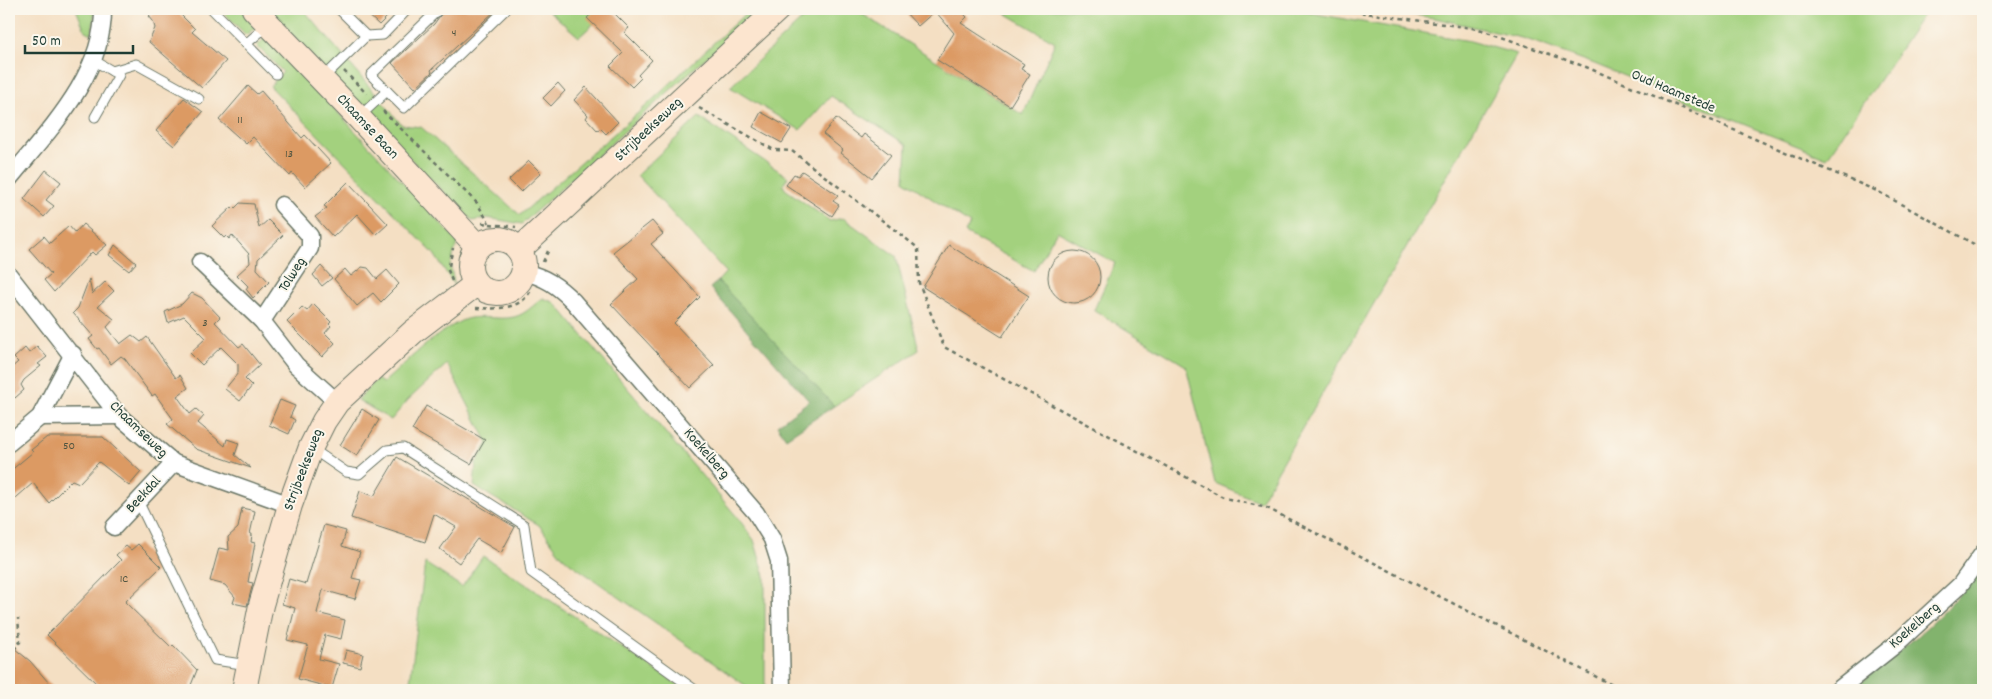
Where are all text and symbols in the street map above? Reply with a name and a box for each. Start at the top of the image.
scale bar [25,22,132,54]
house number: 4 [452,25,457,42]
text: 50 m [32,31,61,53]
street label: Oud Haamstede [1627,64,1719,120]
street label: Chaamse Baan [331,89,403,165]
street label: Strijbeekseweg [610,93,688,167]
house number: 11 [237,112,243,129]
house number: 13 [285,146,293,163]
street label: Tolweg [273,253,313,297]
house number: 3 [202,315,208,332]
street label: Chaamseweg [104,396,172,464]
street label: Koekelberg [677,423,735,485]
street label: Strijbeekseweg [278,426,330,514]
house number: 50 [63,438,75,455]
street label: Beekdal [121,471,167,519]
house number: 1C [120,571,128,588]
street label: Koekelberg [1884,597,1946,655]

